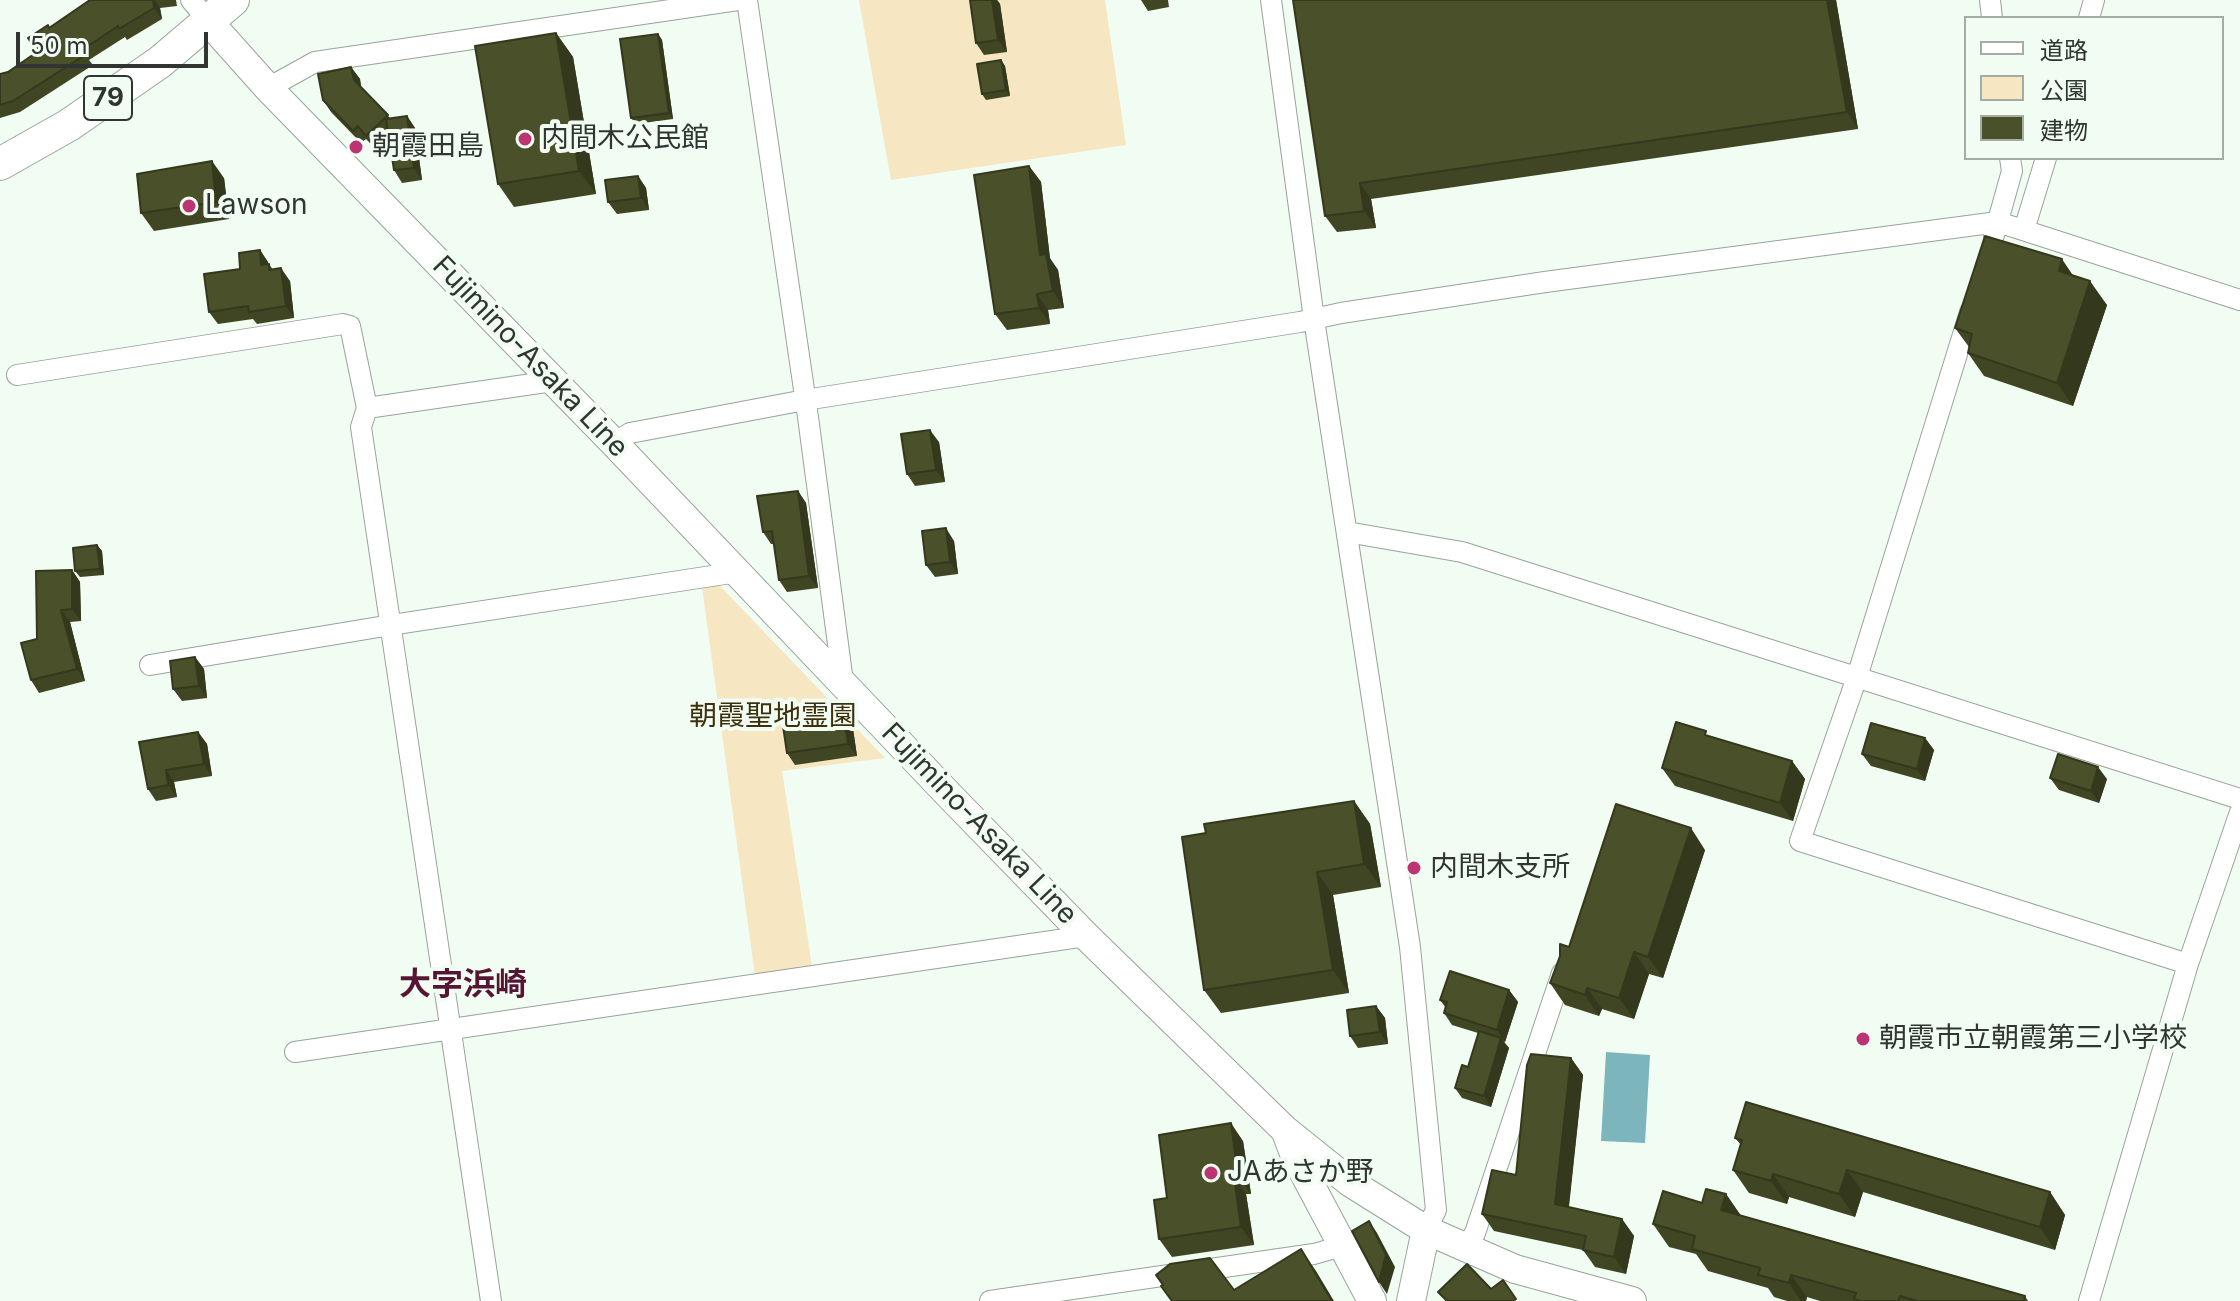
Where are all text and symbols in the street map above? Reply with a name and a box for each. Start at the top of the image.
scale bar [20,16,212,66]
legend [1964,16,2224,160]
text: 50 m [30,31,88,60]
text: 道路 [2040,36,2088,65]
road number: 79 [84,76,132,120]
text: 公園 [2040,76,2088,105]
text: 建物 [2040,116,2088,145]
place label: 内間木公民館 [541,122,709,156]
place label: 朝霞田島 [372,130,484,164]
marker: 内間木公民館 [516,130,534,148]
marker: 朝霞田島 [347,138,365,156]
place label: Lawson [205,189,308,223]
marker: Lawson [180,197,198,215]
street label: Fujimino-Asaka Line [425,249,635,465]
park label: 朝霞聖地霊園 [689,700,857,734]
street label: Fujimino-Asaka Line [874,716,1084,932]
place label: 内間木支所 [1430,851,1570,885]
marker: 内間木支所 [1405,859,1423,877]
district label: 大字浜崎 [399,966,527,1004]
place label: 朝霞市立朝霞第三小学校 [1879,1022,2187,1056]
marker: 朝霞市立朝霞第三小学校 [1854,1030,1872,1048]
place label: JAあさか野 [1227,1156,1374,1190]
marker: JAあさか野 [1202,1164,1220,1182]

